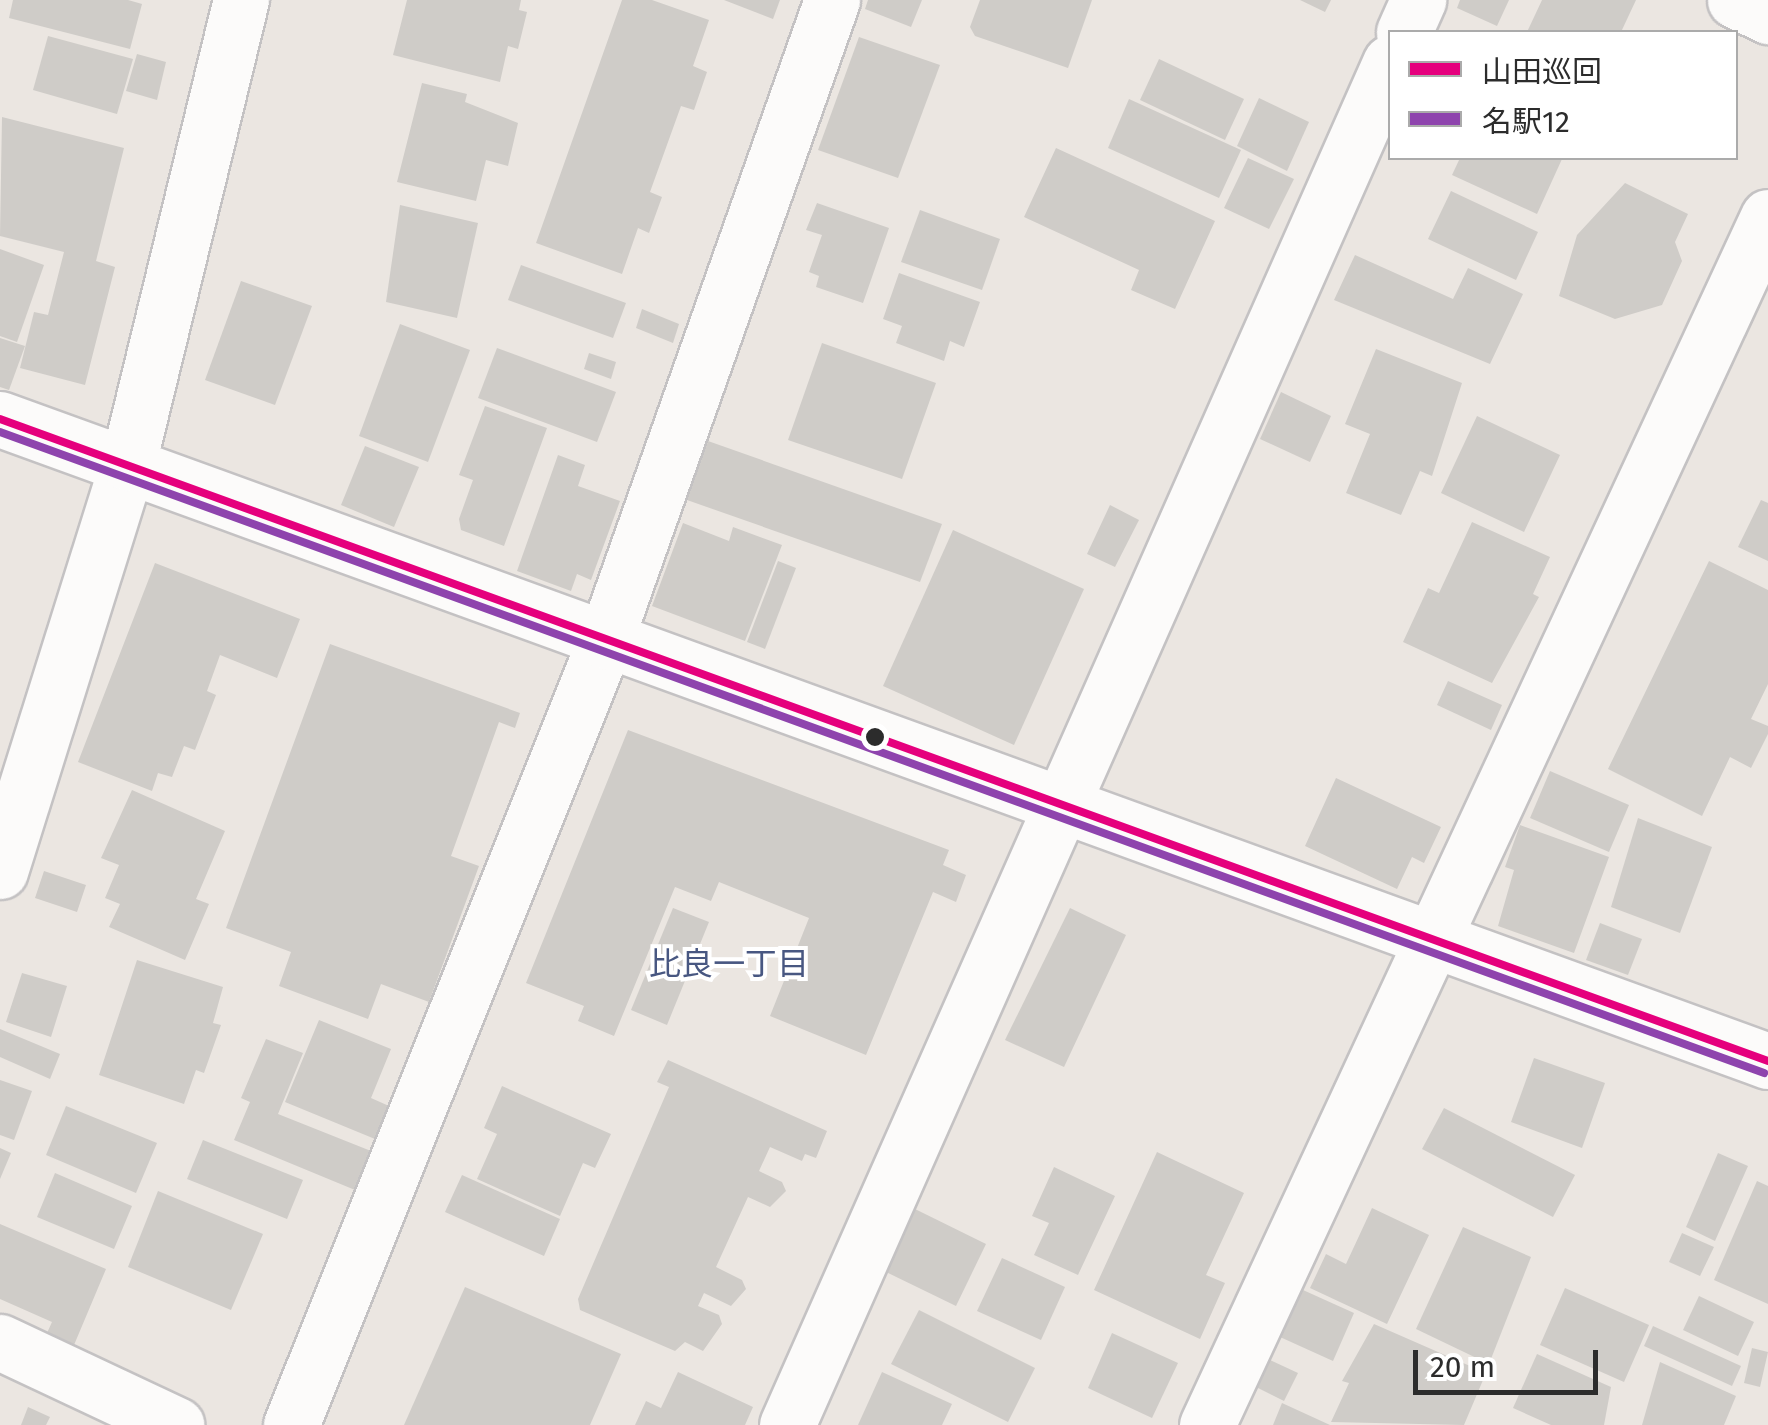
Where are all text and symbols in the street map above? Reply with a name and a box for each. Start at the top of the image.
legend [1388,30,1738,160]
text: 山田巡回 [1482,54,1602,90]
text: 名駅12 [1482,104,1570,140]
unlabelled marker [865,727,885,747]
district label: 比良一丁目 [649,945,809,983]
scale bar [1418,1330,1603,1392]
text: 20 m [1430,1349,1495,1385]

